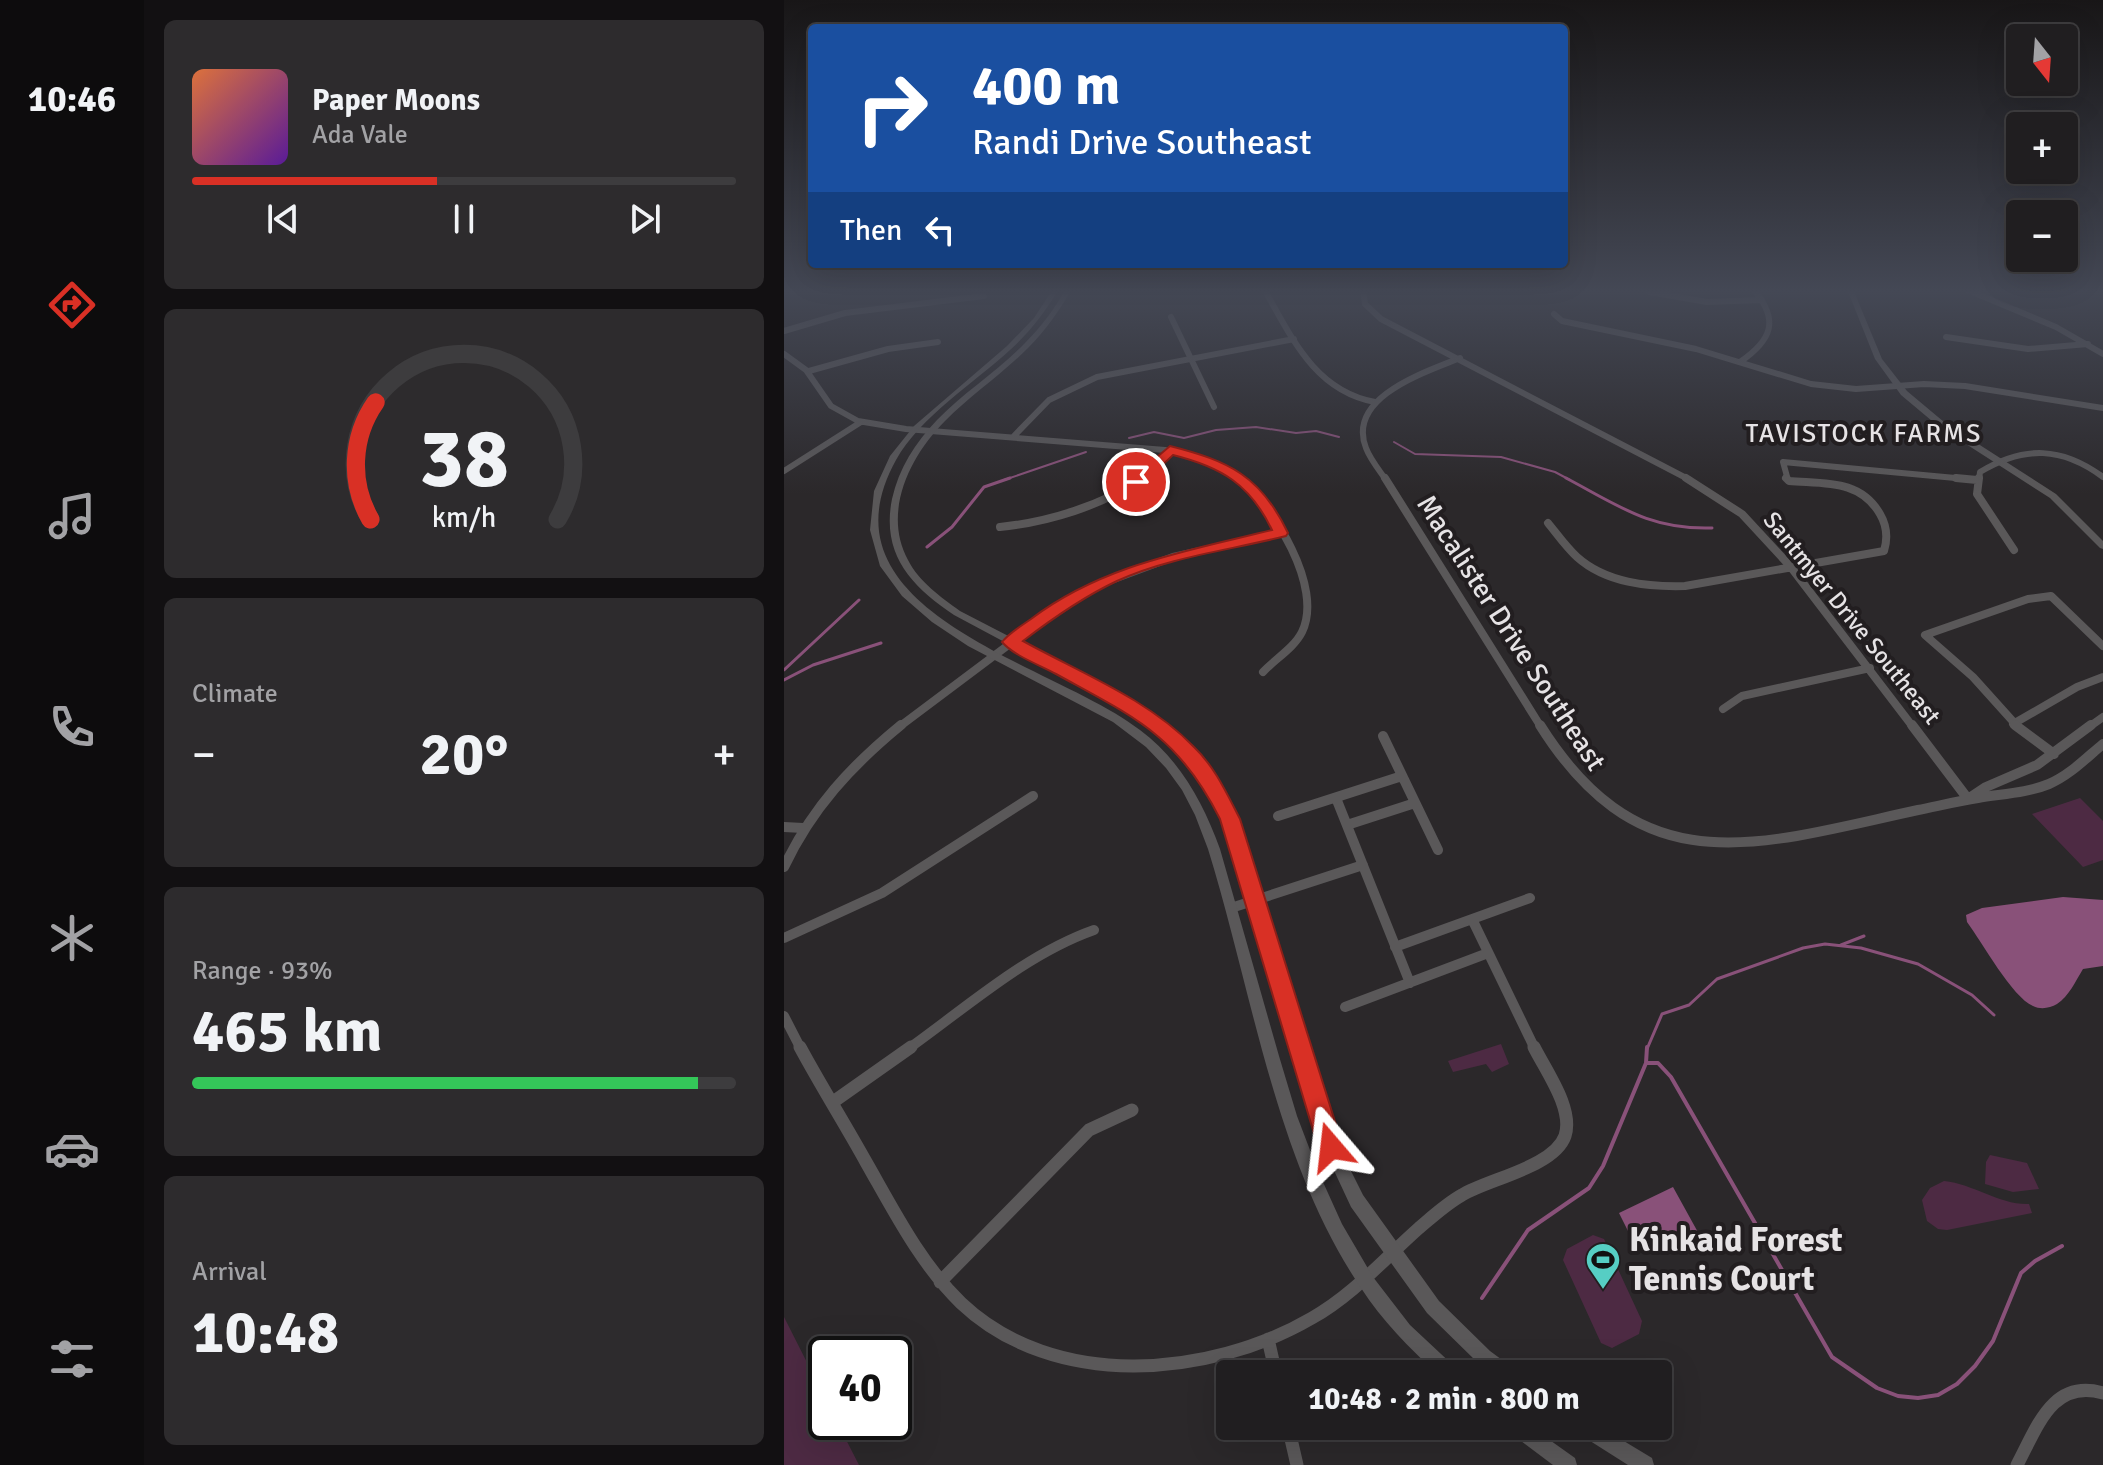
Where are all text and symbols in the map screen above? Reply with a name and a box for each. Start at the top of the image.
north arrow [2006,24,2078,96]
map controls [2006,24,2078,272]
text: 400 m [972,51,1120,120]
icon: right [840,56,944,160]
text: 10:46 [28,77,116,122]
text: Paper Moons [312,82,480,119]
button: + [2006,112,2078,184]
text: Ada Vale [312,119,408,151]
text: Randi Drive Southeast [972,120,1312,165]
icon: previous [261,197,305,241]
icon: pause [442,197,486,241]
icon: next [623,197,667,241]
button: − [2006,200,2078,272]
icon: left [918,208,962,252]
text: Then [840,212,902,249]
icon: directions [44,277,100,333]
text: 38 [419,407,509,509]
district label: TAVISTOCK FARMS [1745,418,1983,450]
pin [1102,448,1170,516]
icon: arrive [1114,460,1158,504]
icon: music [44,488,100,544]
street label: Macalister Drive Southeast [1409,489,1613,777]
text: km/h [432,500,496,535]
street label: Santmyer Drive Southeast [1757,505,1947,731]
text: Climate [192,678,278,710]
icon: phone [44,699,100,755]
text: 20° [420,718,508,792]
text: − [192,728,216,782]
text: + [712,728,736,782]
icon: climate [44,910,100,966]
text: Range · 93% [192,955,333,987]
text: 465 km [192,995,382,1069]
position arrow [1289,1105,1373,1189]
icon: car [44,1121,100,1177]
place label: Kinkaid Forest Tennis Court [1629,1219,1843,1300]
sports icon: Kinkaid Forest Tennis Court [1584,1241,1622,1291]
text: Arrival [192,1256,267,1288]
text: 10:48 [192,1296,339,1370]
icon: filters [44,1331,100,1387]
speed limit sign: 40 [808,1336,912,1440]
text: 10:48 · 2 min · 800 m [1308,1381,1580,1418]

